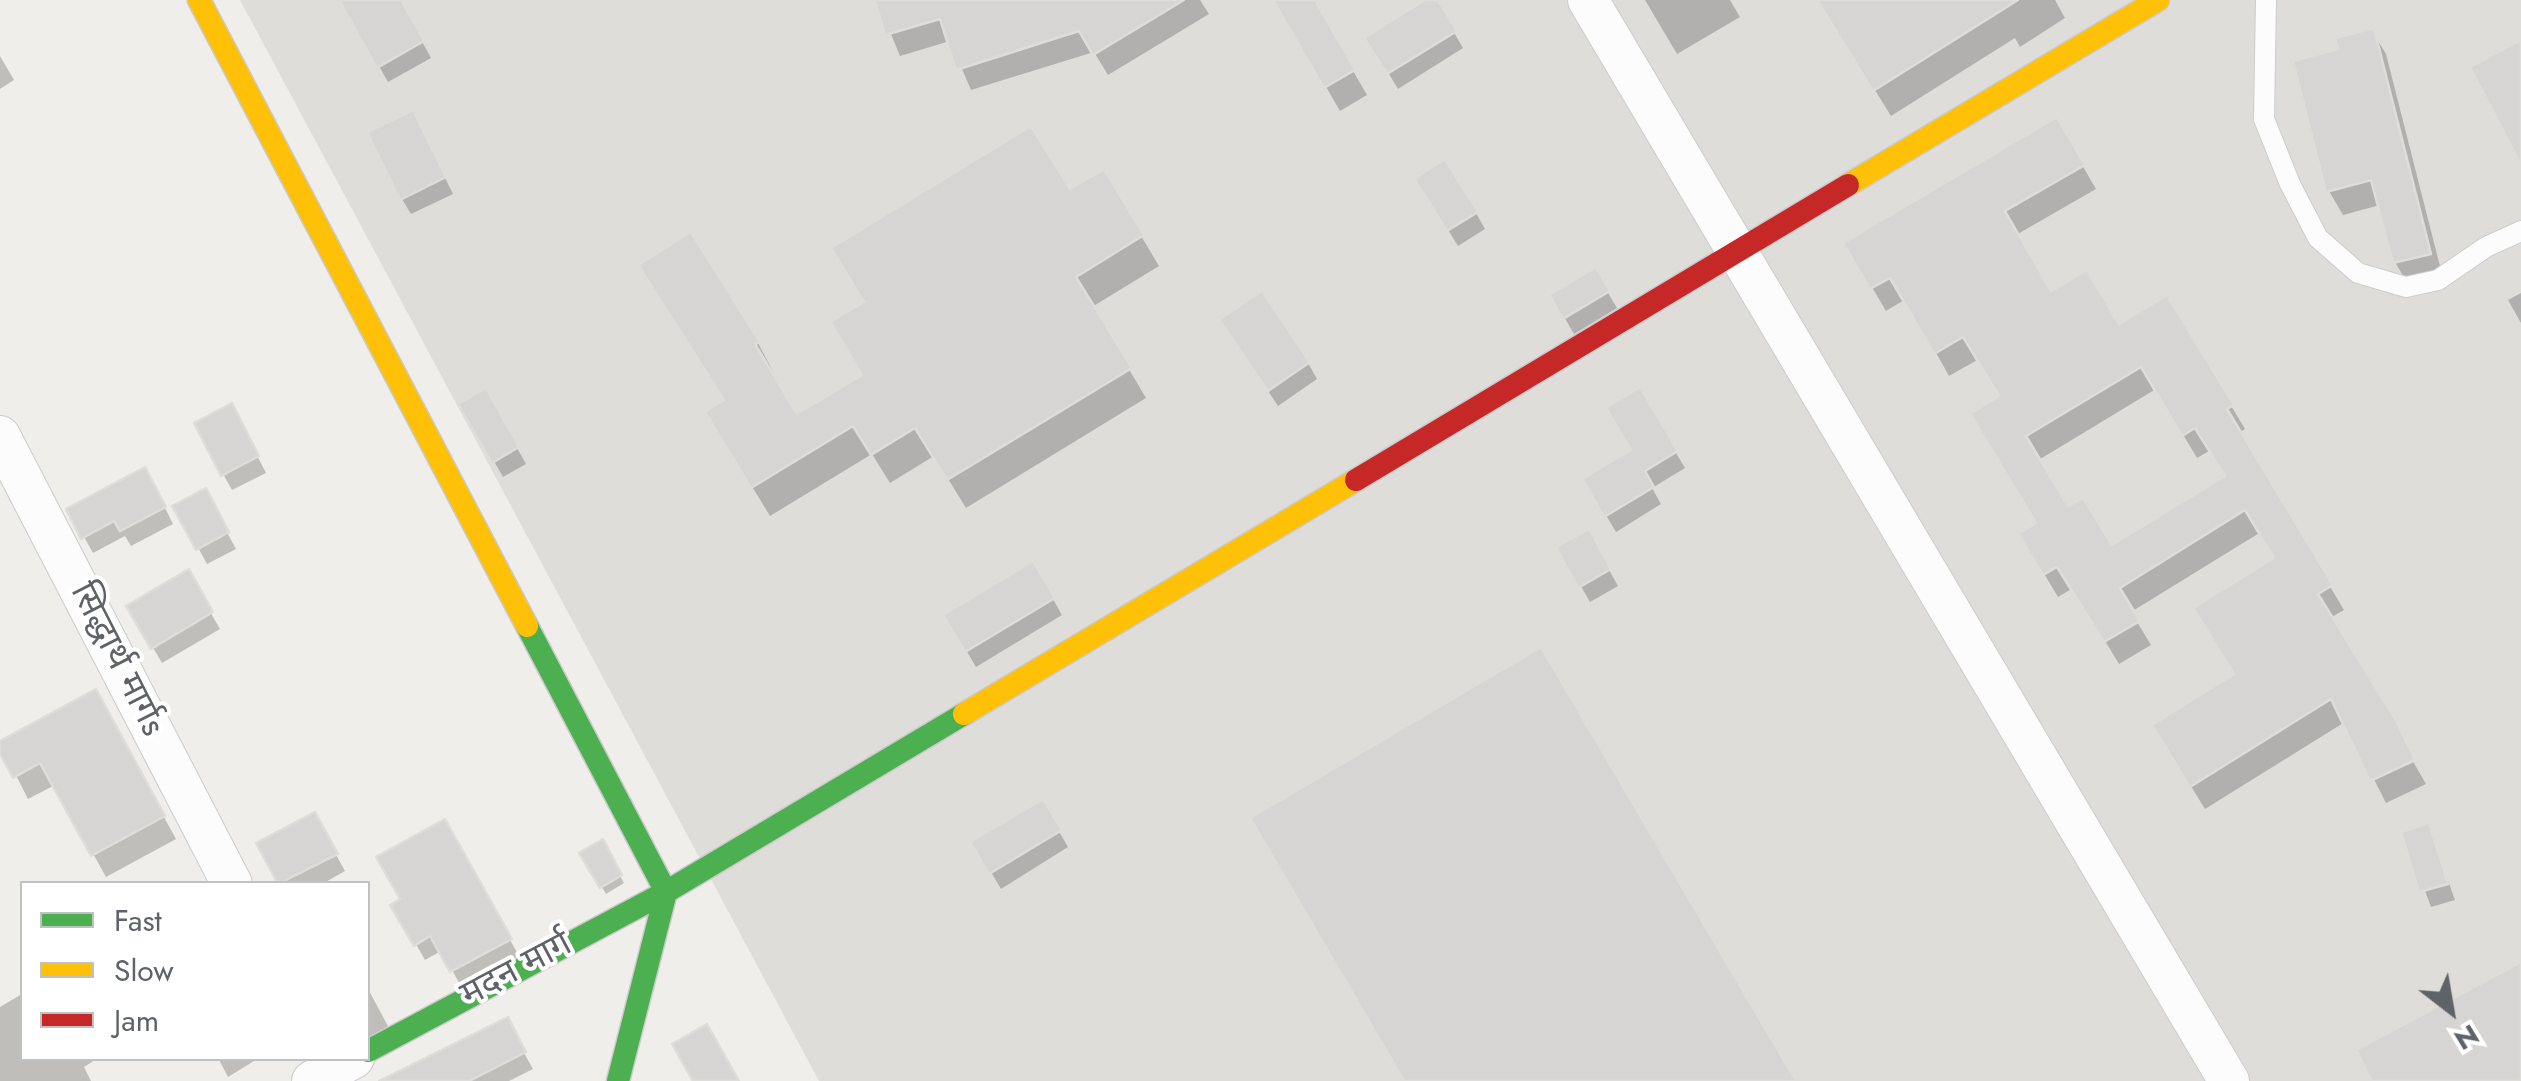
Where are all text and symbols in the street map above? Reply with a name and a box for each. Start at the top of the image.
street label: सिद्धार्थ मार्गs [60,576,172,744]
legend [20,881,370,1061]
text: Fast [114,899,162,942]
street label: मदन मार्ग [455,924,579,1018]
text: Slow [114,949,174,992]
north arrow [2401,961,2501,1061]
text: Jam [114,999,159,1042]
text: N [2447,1014,2487,1060]

